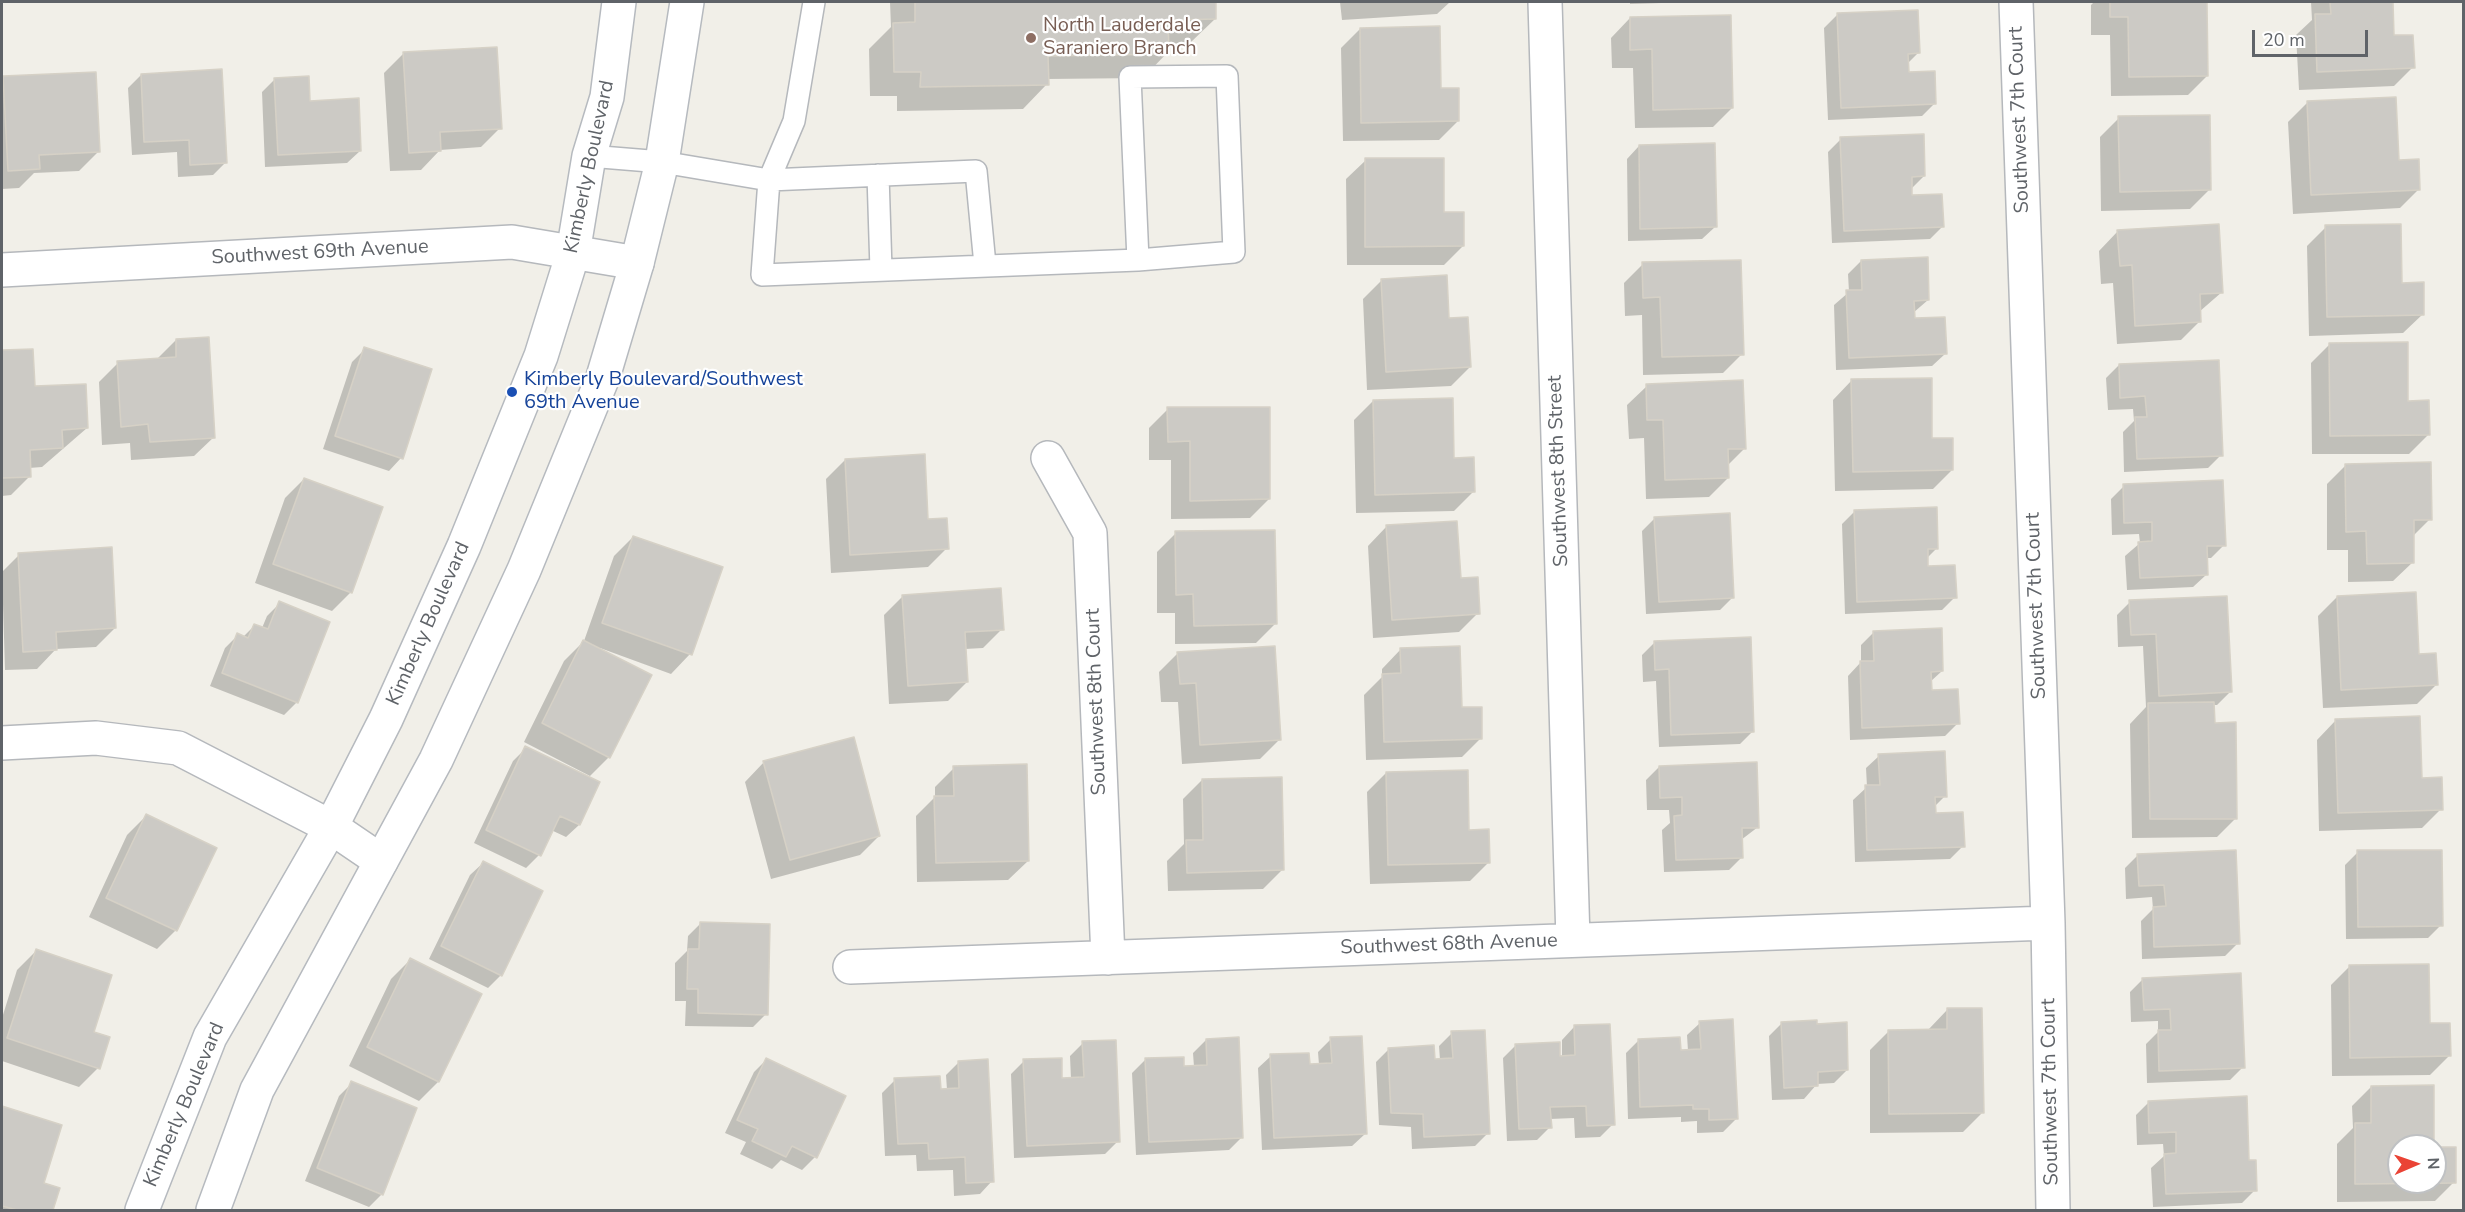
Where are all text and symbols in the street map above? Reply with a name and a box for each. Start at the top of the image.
place label: North Lauderdale Saraniero Branch [1043,14,1201,61]
scale bar [2255,18,2370,56]
street label: Southwest 7th Court [2005,26,2035,214]
text: 20 m [2263,28,2305,52]
marker: North Lauderdale Saraniero Branch [1024,31,1038,45]
street label: Kimberly Boulevard [560,78,620,256]
street label: Southwest 69th Avenue [211,235,429,271]
place label: Kimberly Boulevard/Southwest 69th Avenue [524,368,803,415]
street label: Southwest 8th Street [1544,375,1574,567]
marker: Kimberly Boulevard/Southwest 69th Avenue [505,385,519,399]
street label: Southwest 7th Court [2022,512,2052,700]
street label: Kimberly Boulevard [382,539,476,709]
street label: Southwest 8th Court [1082,608,1112,796]
street label: Southwest 68th Avenue [1340,929,1558,961]
street label: Southwest 7th Court [2037,998,2065,1186]
street label: Kimberly Boulevard [139,1019,231,1191]
north arrow [2387,1134,2447,1194]
text: N [2422,1157,2444,1170]

